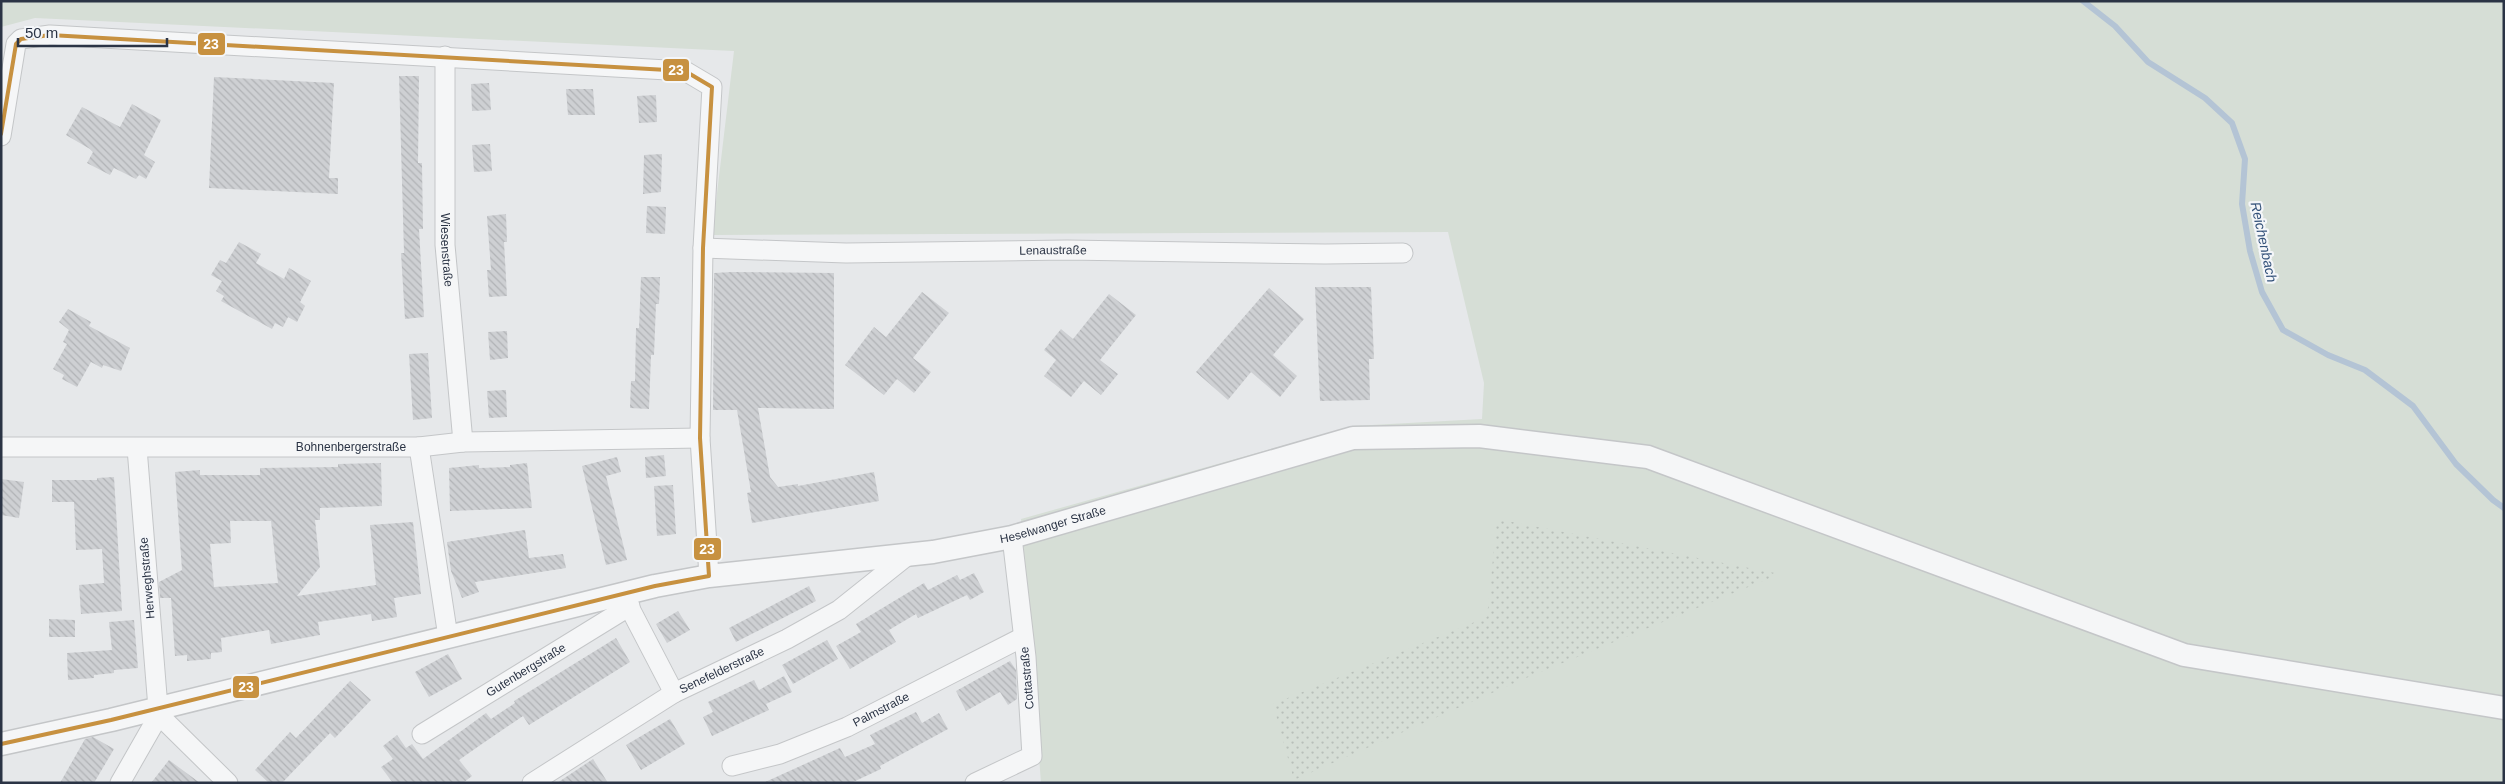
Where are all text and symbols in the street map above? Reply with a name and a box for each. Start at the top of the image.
scale bar [18,15,166,47]
text: 50 m [25,24,58,41]
line badge: 23 [197,32,226,56]
text: 23 [203,36,219,52]
line badge: 23 [662,58,690,82]
text: 23 [668,62,684,78]
water label: Reichenbach [2248,200,2280,284]
street label: Wiesenstraße [438,213,456,288]
street label: Lenaustraße [1019,243,1087,258]
street label: Bohnenbergerstraße [296,440,406,454]
street label: Heselwanger Straße [999,503,1108,546]
street label: Herweghstraße [136,536,158,619]
line badge: 23 [693,537,722,561]
text: 23 [699,541,715,557]
street label: Gutenbergstraße [484,640,569,700]
street label: Senefelderstraße [677,644,767,696]
street label: Cottastraße [1017,646,1037,710]
line badge: 23 [232,675,260,699]
text: 23 [238,679,254,695]
street label: Palmstraße [851,689,912,730]

